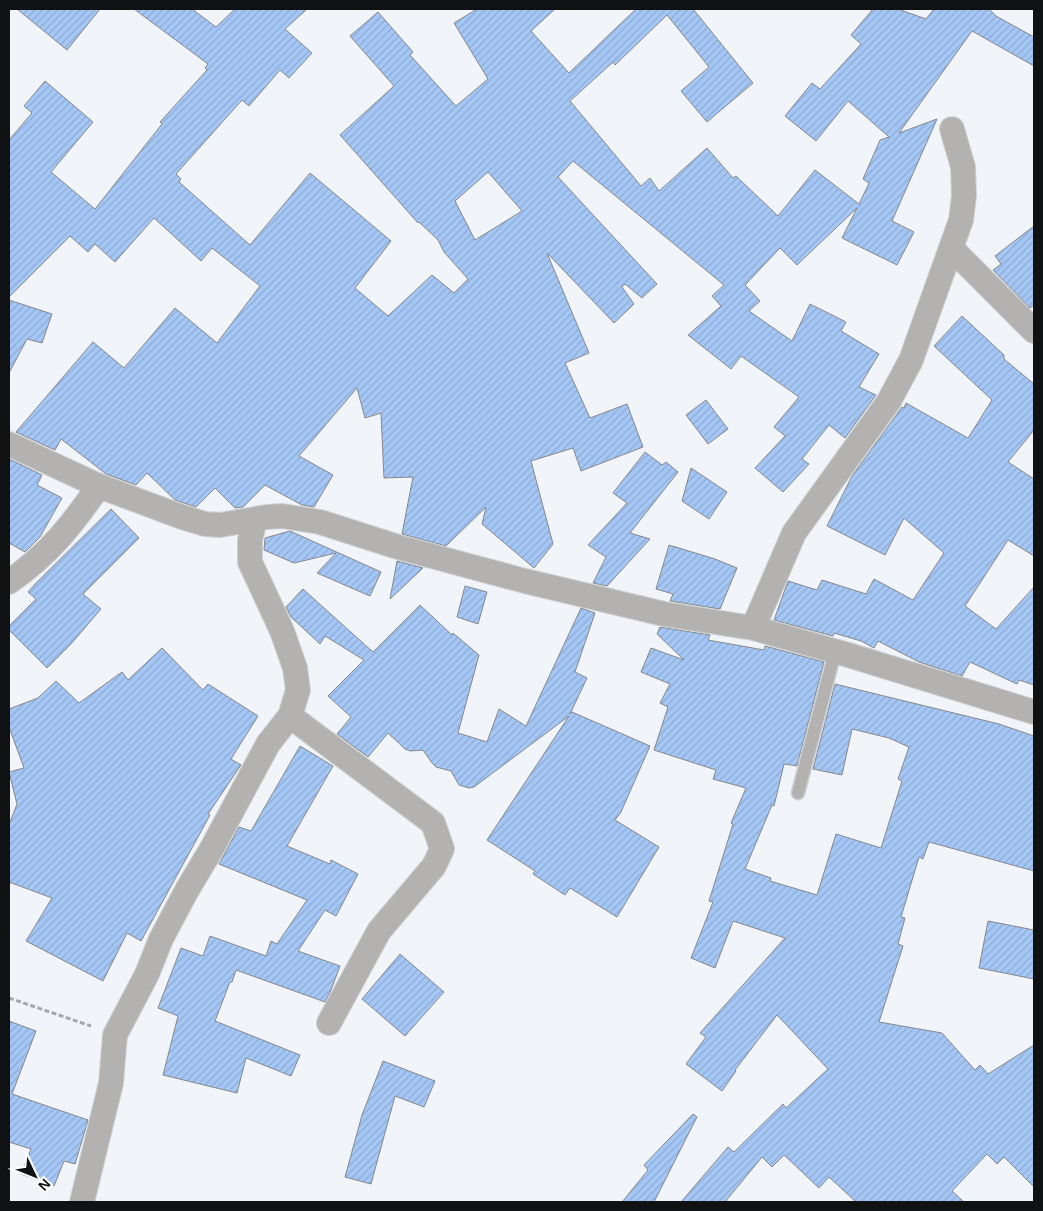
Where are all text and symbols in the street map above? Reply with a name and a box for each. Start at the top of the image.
north arrow [10,1151,60,1201]
text: N [35,1176,54,1194]

